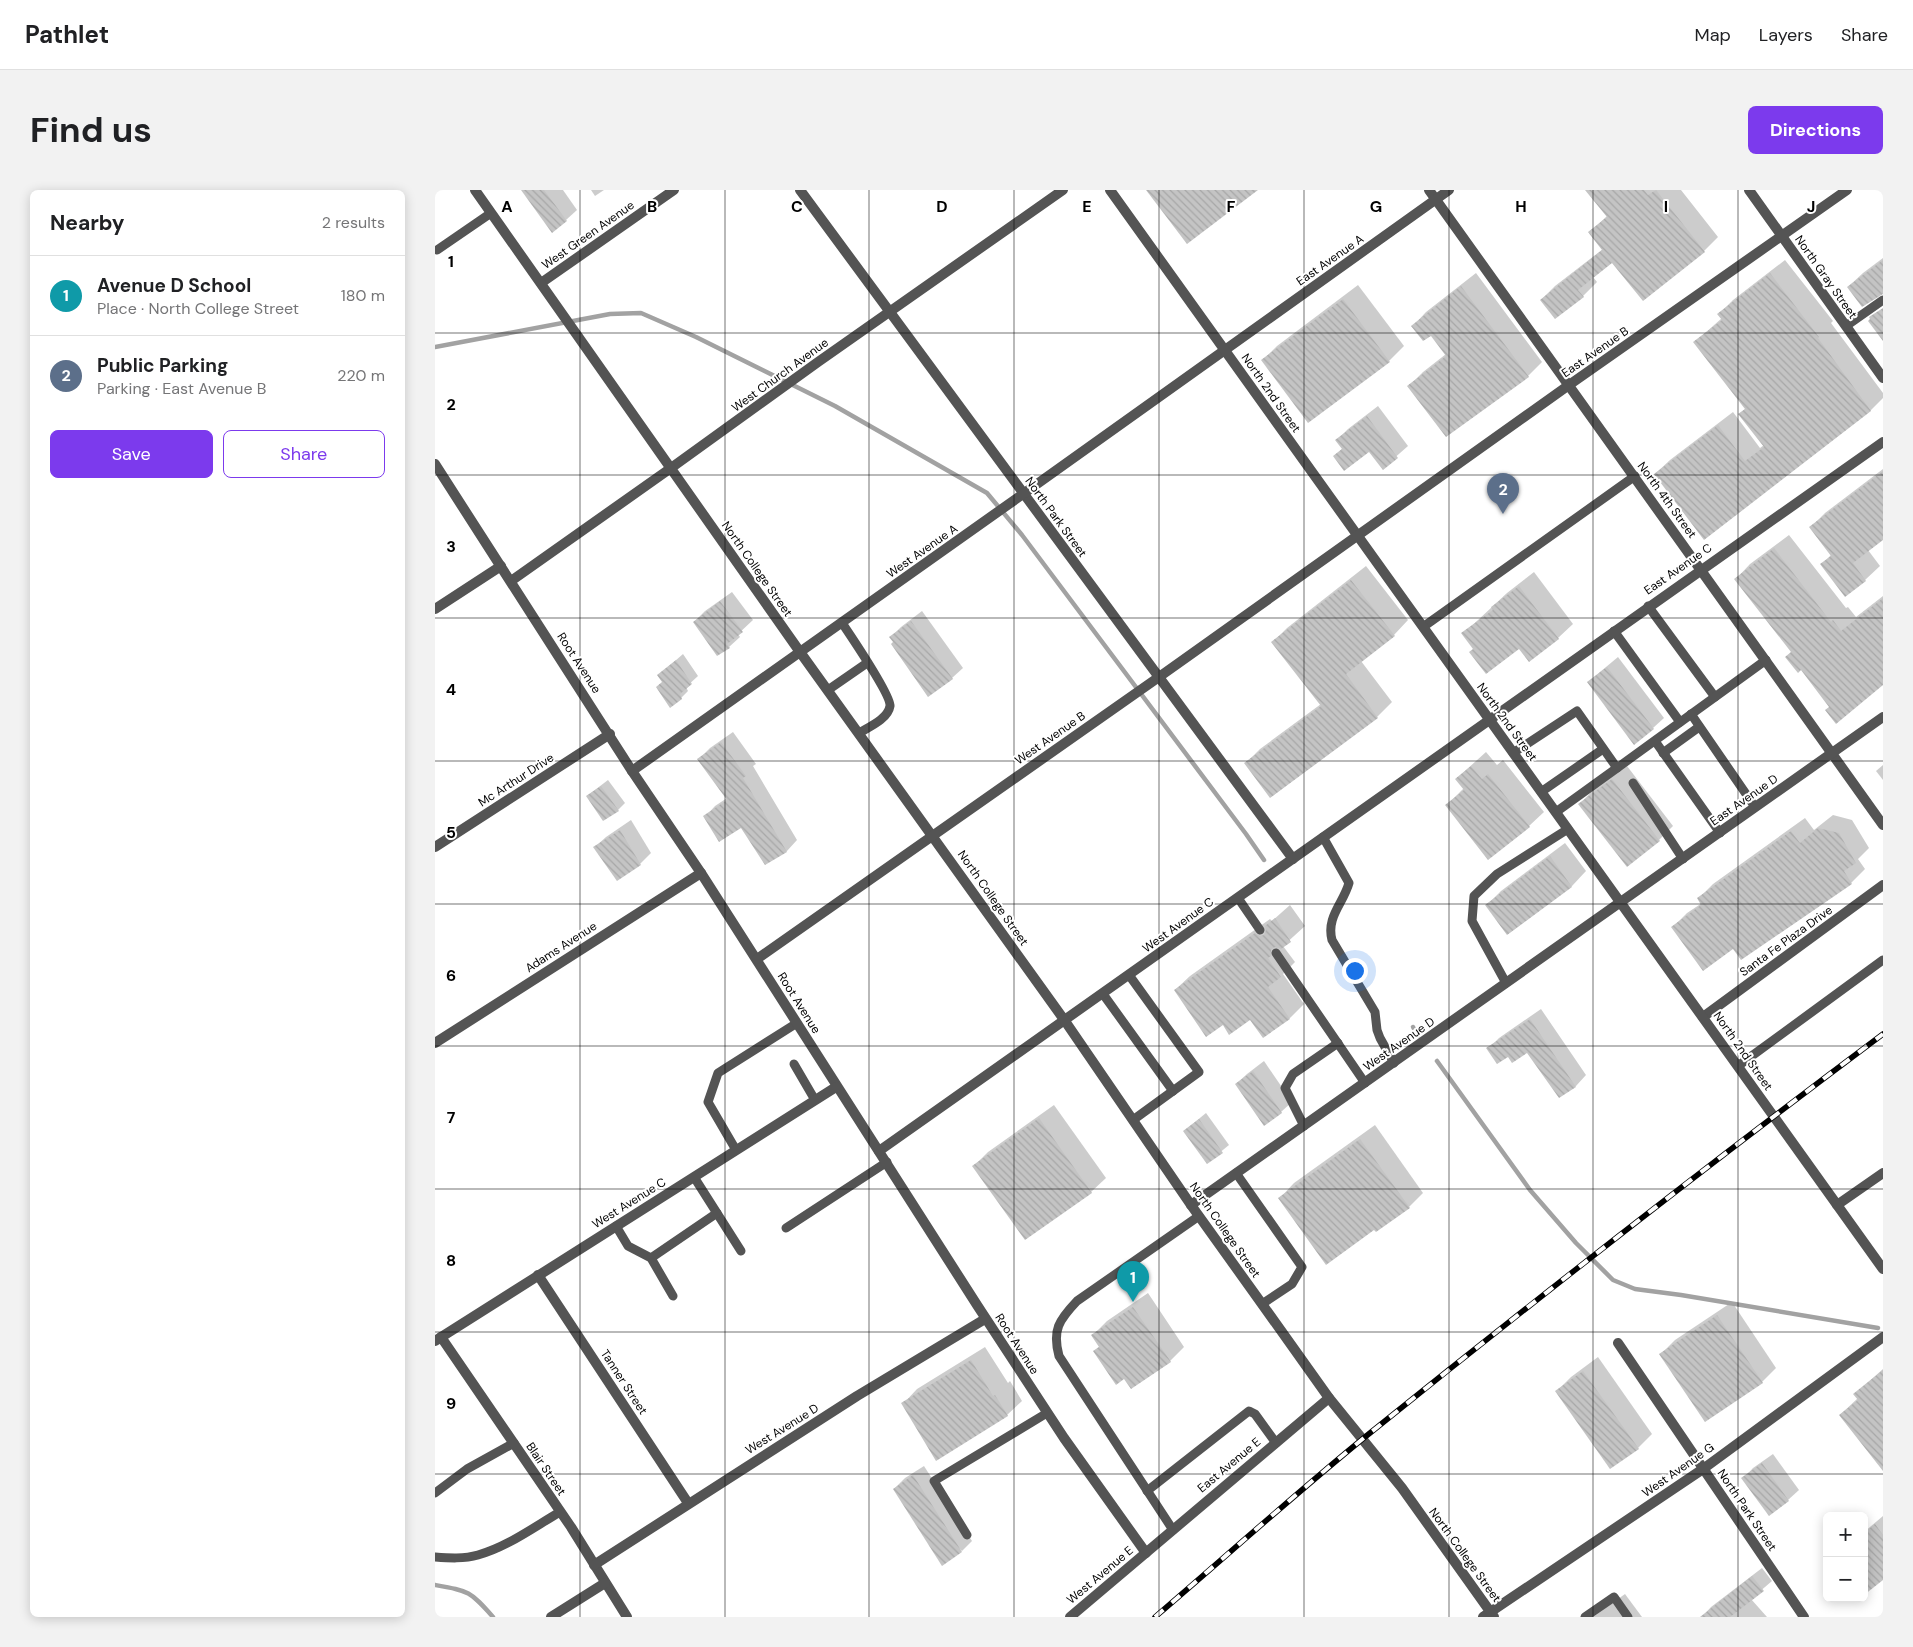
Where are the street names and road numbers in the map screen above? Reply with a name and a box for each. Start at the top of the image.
street label: West Green Avenue [539,197,637,273]
street label: East Avenue A [1293,231,1367,289]
street label: North Gray Street [1791,232,1861,322]
street label: East Avenue B [1558,323,1632,381]
street label: West Church Avenue [728,334,832,416]
street label: North 2nd Street [1238,350,1304,436]
street label: North 4th Street [1634,459,1700,542]
street label: North Park Street [1021,474,1091,561]
street label: North College Street [718,518,796,620]
street label: West Avenue A [883,521,961,581]
street label: East Avenue C [1641,539,1715,598]
street label: Root Avenue [553,630,605,697]
street label: North 2nd Street [1473,680,1541,765]
street label: West Avenue B [1012,708,1088,768]
street label: Mc Arthur Drive [475,749,557,810]
street label: East Avenue D [1707,771,1781,829]
street label: North College Street [954,847,1032,949]
street label: West Avenue C [1139,894,1217,956]
street label: Santa Fe Plaza Drive [1736,902,1836,980]
street label: Adams Avenue [522,918,600,976]
street label: Root Avenue [774,969,824,1037]
street label: North 2nd Street [1710,1008,1776,1094]
street label: West Avenue D [1360,1013,1438,1075]
street label: West Avenue C [589,1174,669,1232]
street label: North College Street [1186,1179,1264,1281]
street label: Root Avenue [991,1311,1043,1378]
street label: Tanner Street [597,1346,651,1418]
street label: West Avenue D [742,1400,822,1458]
street label: East Avenue E [1194,1434,1264,1496]
street label: Blair Street [522,1439,570,1499]
street label: West Avenue G [1639,1439,1717,1501]
street label: North Park Street [1714,1466,1781,1554]
street label: North College Street [1425,1505,1505,1606]
street label: West Avenue E [1063,1542,1137,1608]

